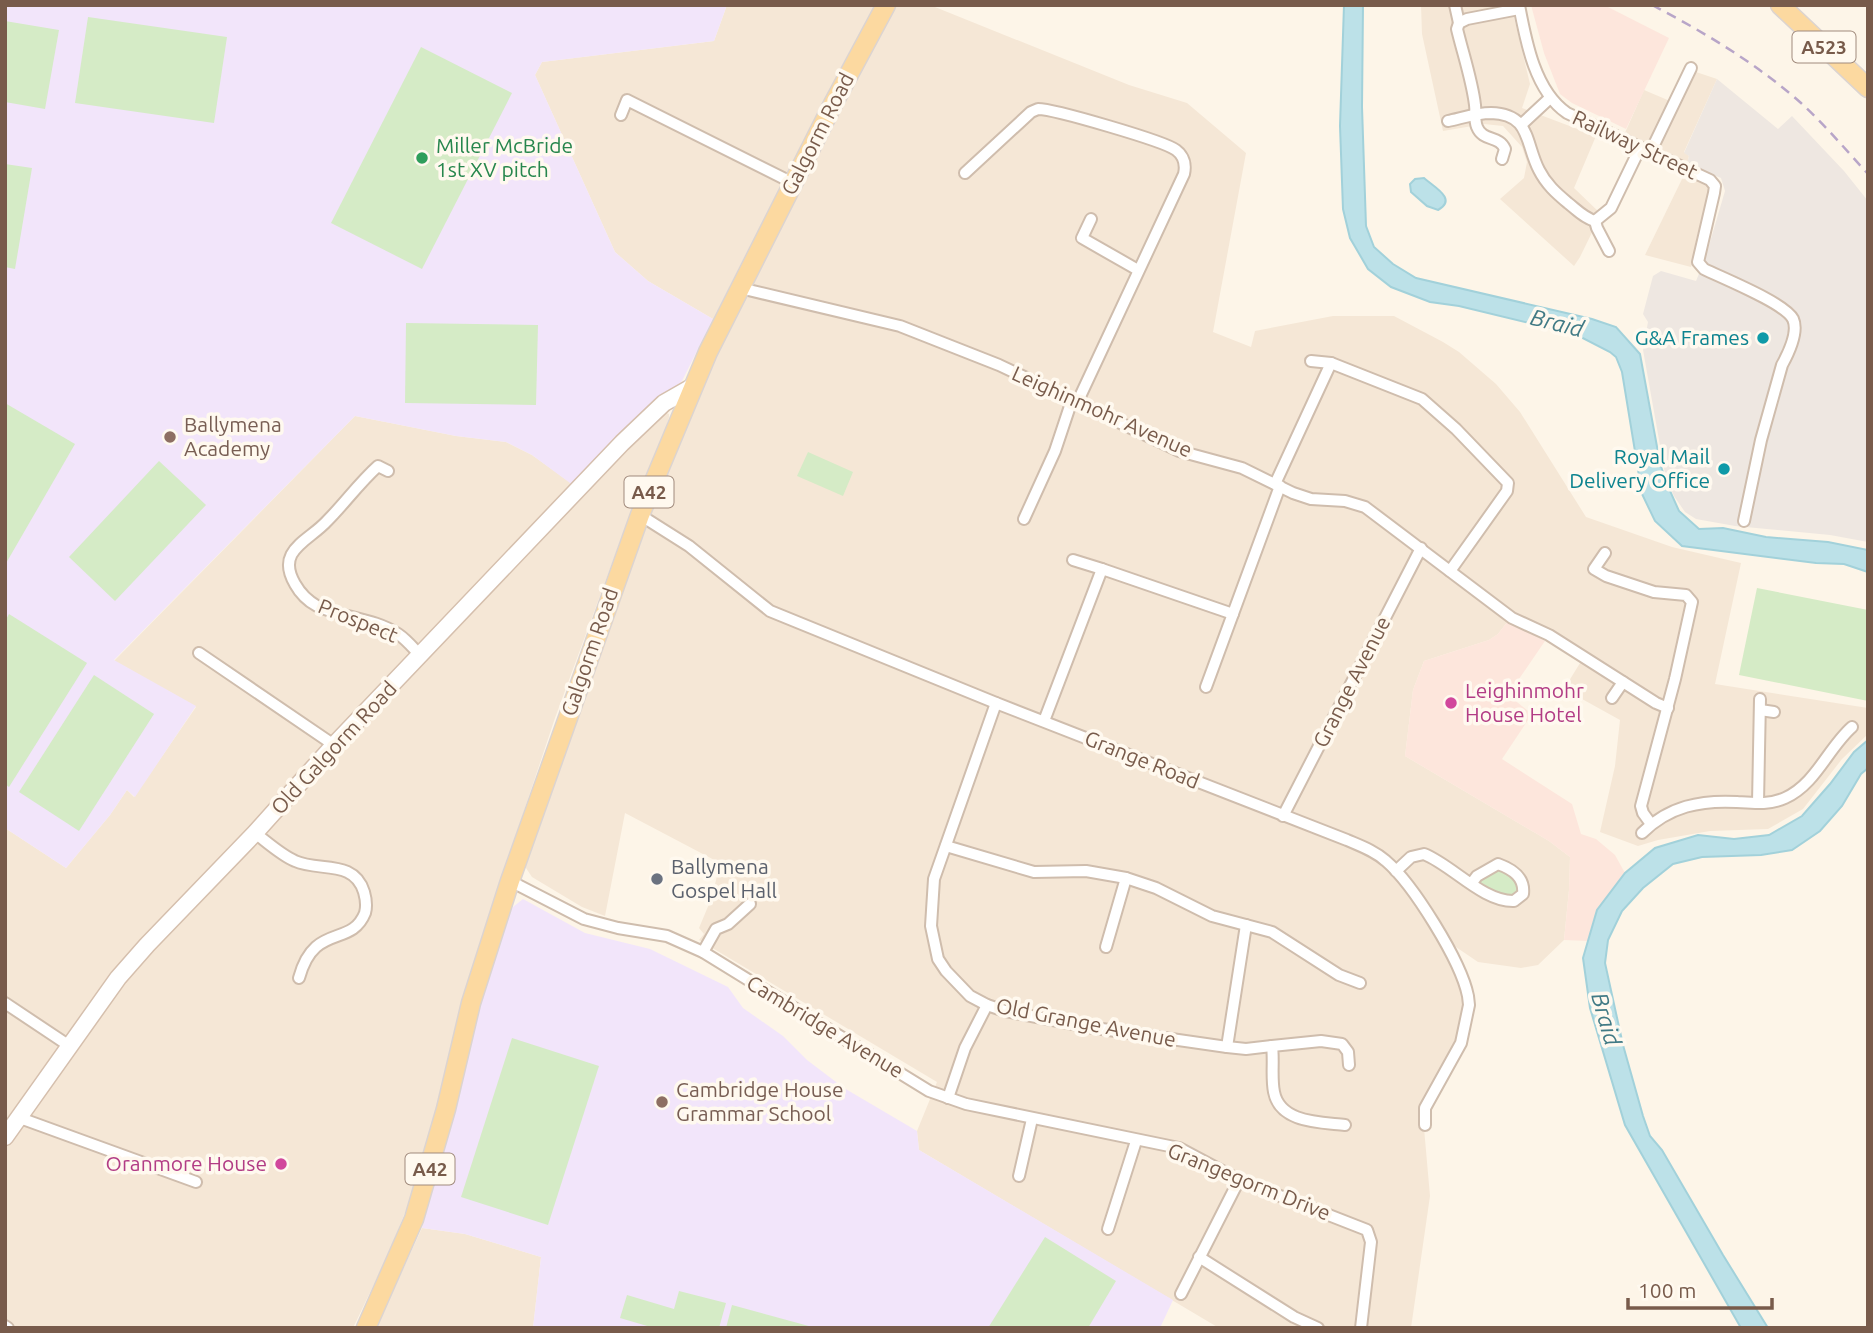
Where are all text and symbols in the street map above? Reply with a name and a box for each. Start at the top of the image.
road number: A523 [1792,32,1856,62]
street label: Galgorm Road [776,68,858,199]
street label: Railway Street [1569,105,1702,184]
place label: Miller McBride 1st XV pitch [436,133,573,181]
marker: Miller McBride 1st XV pitch [414,150,430,166]
water label: Braid [1528,304,1587,341]
place label: G&A Frames [1635,325,1749,349]
marker: G&A Frames [1755,330,1771,346]
street label: Leighinmohr Avenue [1009,361,1196,462]
place label: Ballymena Academy [184,412,282,460]
marker: Ballymena Academy [162,429,178,445]
place label: Royal Mail Delivery Office [1569,444,1710,492]
marker: Royal Mail Delivery Office [1716,461,1732,477]
road number: A42 [624,477,674,508]
street label: Galgorm Road [556,584,622,719]
street label: Prospect [315,593,402,647]
street label: Grange Avenue [1308,612,1394,751]
street label: Old Galgorm Road [266,676,401,819]
place label: Leighinmohr House Hotel [1465,678,1584,726]
marker: Leighinmohr House Hotel [1443,695,1459,711]
street label: Grange Road [1082,725,1203,793]
place label: Ballymena Gospel Hall [671,854,777,902]
marker: Ballymena Gospel Hall [649,871,665,887]
street label: Cambridge Avenue [743,970,908,1082]
water label: Braid [1587,990,1626,1049]
street label: Old Grange Avenue [994,993,1178,1051]
place label: Cambridge House Grammar School [676,1077,844,1125]
marker: Cambridge House Grammar School [654,1094,670,1110]
street label: Grangegorm Drive [1165,1138,1334,1225]
place label: Oranmore House [106,1151,267,1175]
road number: A42 [406,1154,454,1184]
marker: Oranmore House [273,1156,289,1172]
scale bar [1628,1266,1772,1310]
text: 100 m [1638,1278,1696,1302]

